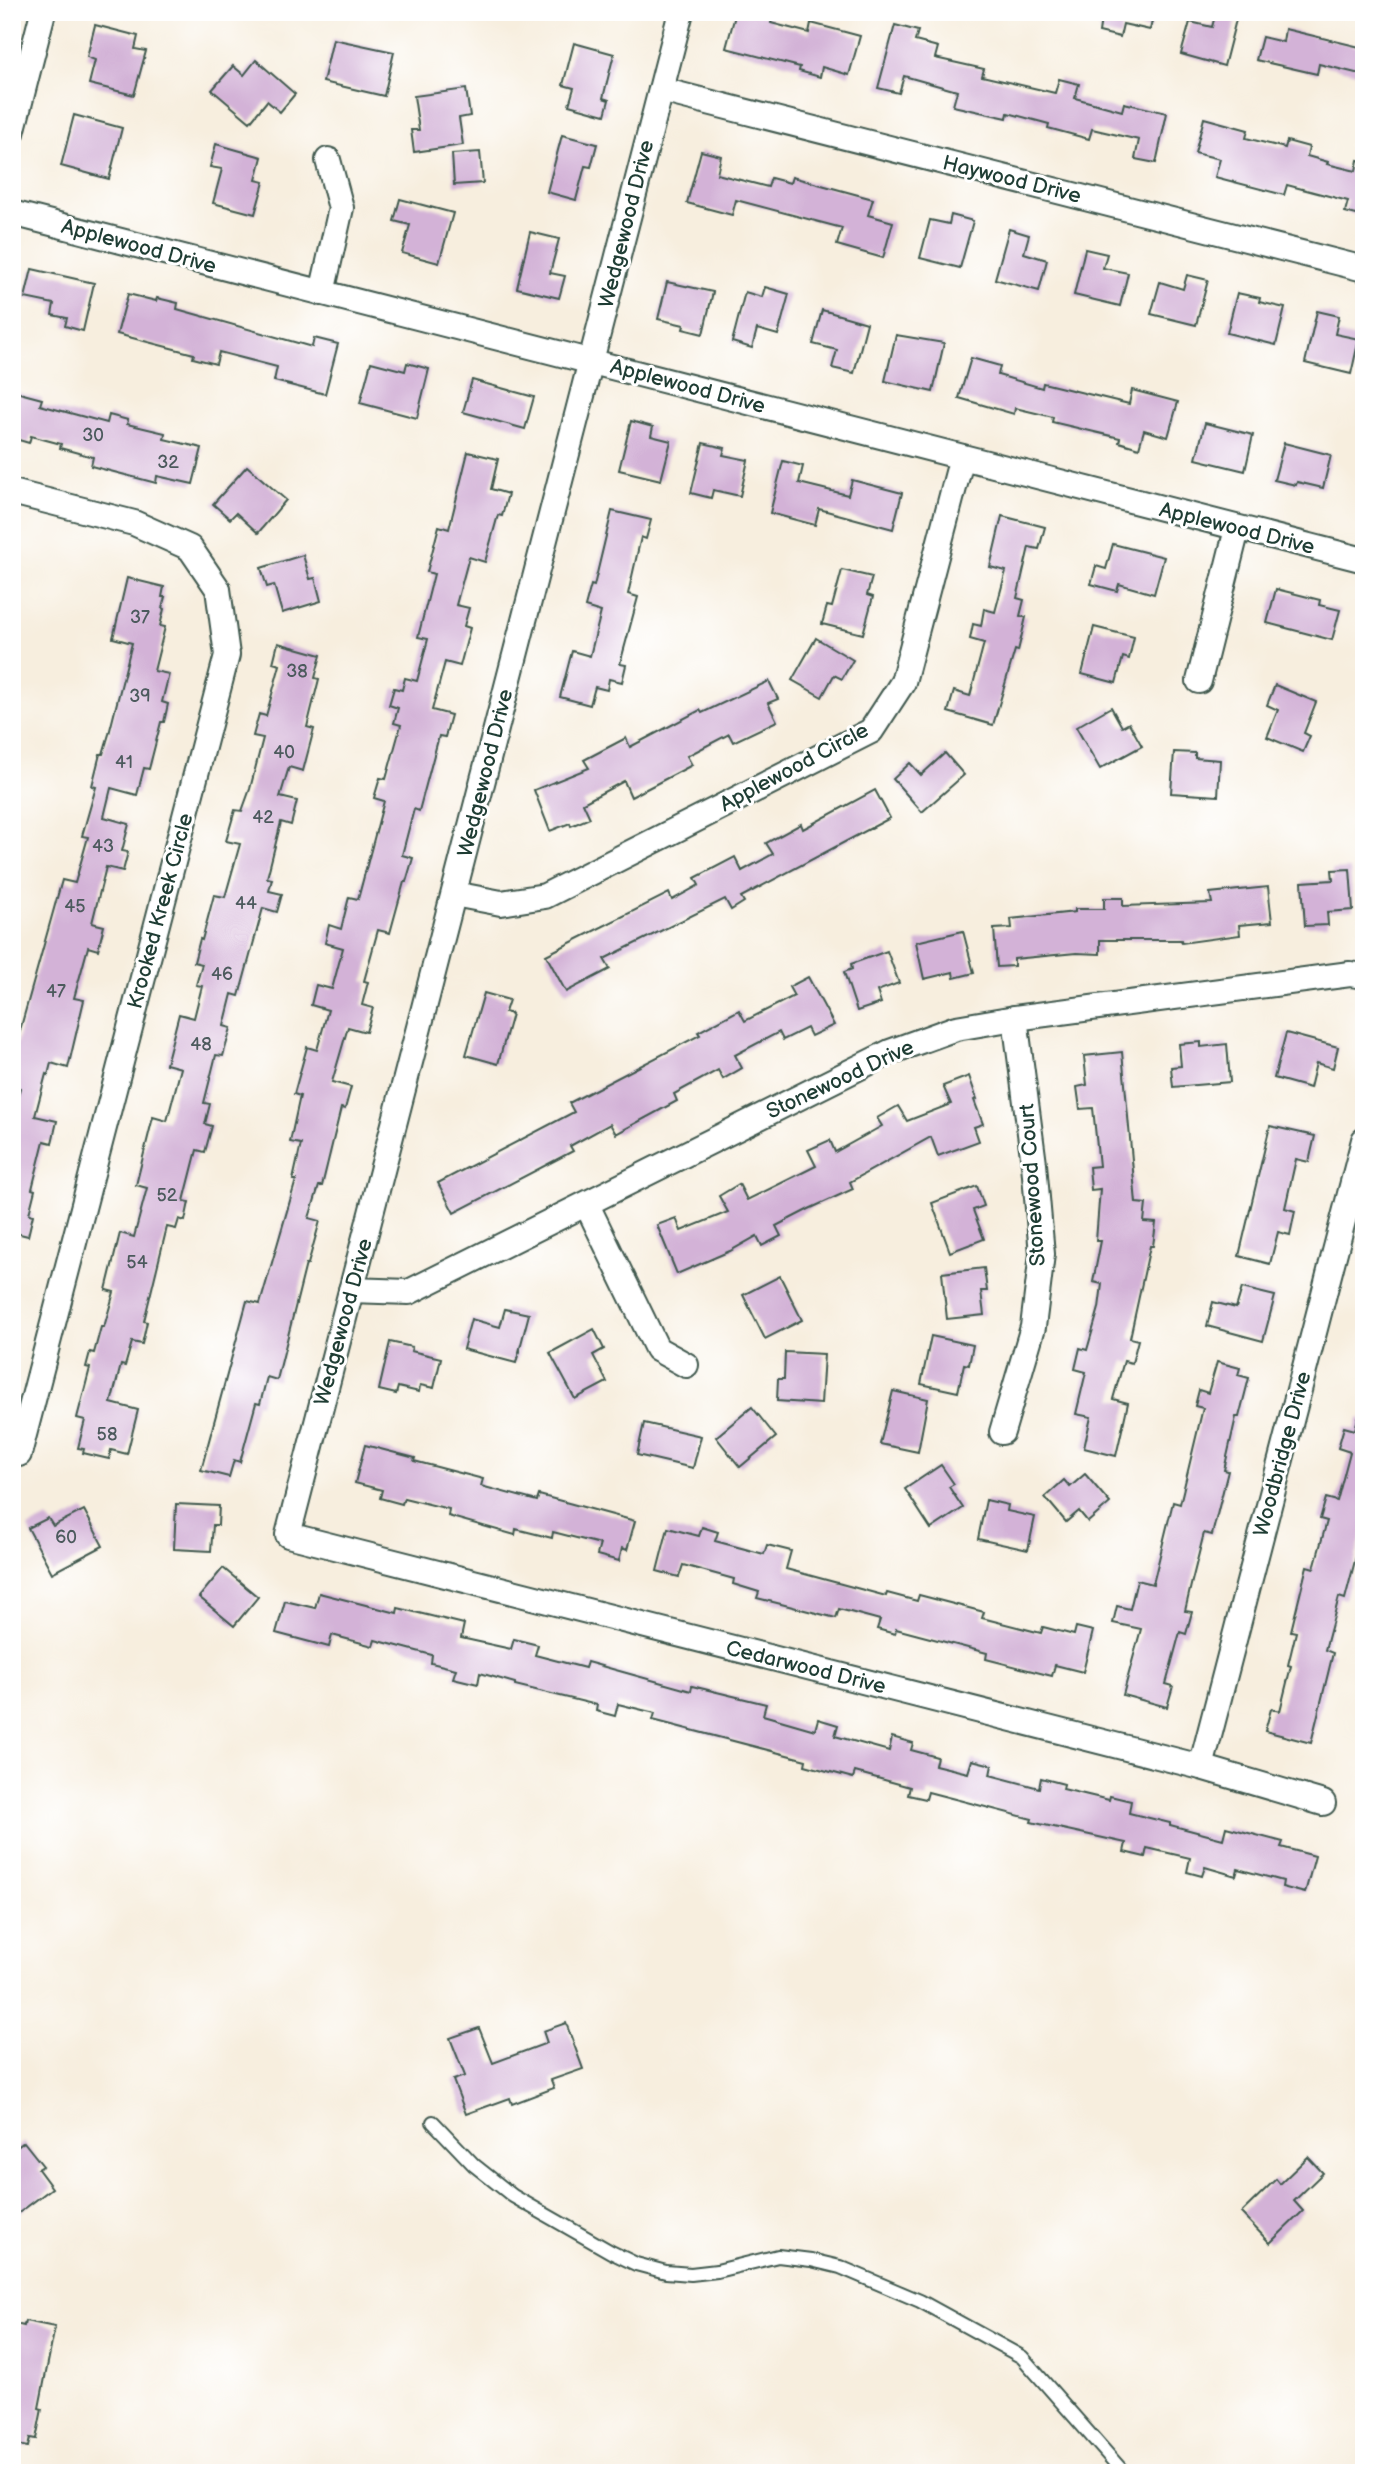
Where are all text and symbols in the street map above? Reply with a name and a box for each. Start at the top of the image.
street label: Wedgewood Drive [594,138,659,311]
street label: Haywood Drive [940,150,1084,209]
street label: Applewood Drive [59,214,219,279]
street label: Applewood Drive [608,354,768,419]
house number: 30 [82,425,104,446]
house number: 32 [157,452,179,473]
street label: Applewood Drive [1157,497,1317,560]
house number: 37 [130,607,150,628]
house number: 38 [286,661,308,682]
house number: 39 [129,686,151,707]
street label: Wedgewood Drive [453,687,518,860]
street label: Applewood Circle [716,718,873,817]
house number: 40 [273,742,295,763]
house number: 41 [115,752,133,773]
house number: 42 [252,807,274,828]
street label: Krooked Kreek Circle [122,811,199,1012]
house number: 43 [92,836,114,857]
house number: 44 [235,893,257,914]
house number: 45 [64,896,86,917]
house number: 46 [211,964,233,985]
house number: 47 [46,981,66,1002]
house number: 48 [190,1034,212,1055]
street label: Stonewood Drive [763,1034,918,1125]
street label: Stonewood Court [1014,1102,1051,1267]
house number: 52 [157,1185,178,1206]
street label: Wedgewood Drive [309,1236,378,1408]
house number: 54 [126,1252,148,1273]
street label: Woodbridge Drive [1248,1369,1317,1539]
house number: 58 [97,1424,117,1445]
house number: 60 [55,1527,77,1548]
street label: Cedarwood Drive [723,1636,888,1699]

